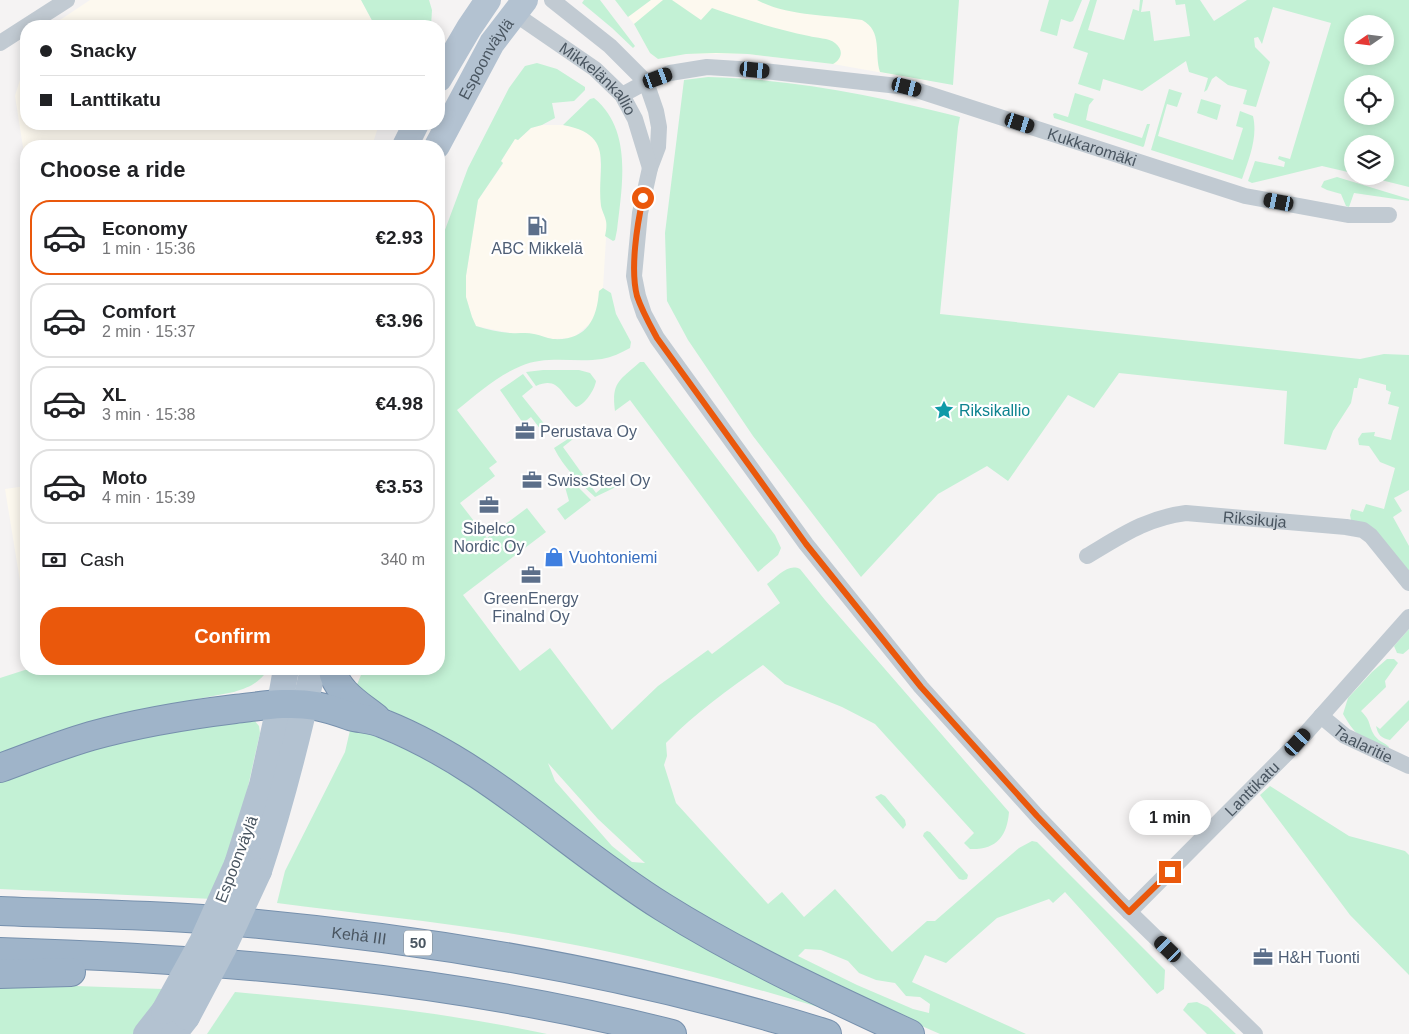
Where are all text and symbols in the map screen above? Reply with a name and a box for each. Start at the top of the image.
street label: Espoonväylä [455,15,517,102]
north arrow [1344,15,1394,65]
map controls [1344,15,1394,185]
street label: Mikkelänkallio [556,39,639,118]
text: Snacky [70,40,137,61]
car [739,61,770,79]
car [641,66,674,90]
button: locate [1344,75,1394,125]
car [890,76,923,98]
text: Lanttikatu [70,89,161,110]
car [1003,111,1036,135]
street label: Kukkaromäki [1045,125,1139,169]
button: layers [1344,135,1394,185]
text: Choose a ride [40,157,185,182]
route start [632,187,654,209]
car [1262,192,1295,212]
icon: car [42,215,87,260]
fuel station icon: ABC Mikkelä [526,215,548,237]
text: Economy [102,218,188,239]
text: €2.93 [375,227,423,248]
text: 1 min · 15:36 [102,240,195,257]
place label: ABC Mikkelä [491,240,583,257]
icon: car [42,298,87,343]
text: Comfort [102,301,176,322]
text: €3.96 [375,310,423,331]
text: 2 min · 15:37 [102,323,195,340]
icon: car [42,381,87,426]
text: XL [102,384,126,405]
text: €4.98 [375,393,423,414]
place icon: Riksikallio [933,399,955,421]
place label: Riksikallio [959,402,1030,419]
text: 3 min · 15:38 [102,406,195,423]
office icon: Perustava Oy [514,420,536,442]
place label: Perustava Oy [540,423,637,440]
icon: car [42,464,87,509]
text: Moto [102,467,147,488]
office icon: SwissSteel Oy [521,469,543,491]
place label: SwissSteel Oy [547,472,650,489]
text: €3.53 [375,476,423,497]
text: 4 min · 15:39 [102,489,195,506]
office icon: Sibelco Nordic Oy [478,494,500,516]
street label: Riksikuja [1222,508,1288,531]
place label: Sibelco Nordic Oy [453,520,525,555]
icon: cash [40,546,68,574]
shop icon: Vuohtoniemi [543,546,565,568]
text: Cash [80,549,124,570]
place label: Vuohtoniemi [569,549,657,566]
text: 340 m [381,551,425,568]
office icon: GreenEnergy Finalnd Oy [520,564,542,586]
place label: GreenEnergy Finalnd Oy [483,590,579,625]
button: Confirm [40,607,425,665]
street label: Taalaritie [1330,722,1395,766]
car [1282,726,1313,758]
street label: Lanttikatu [1222,758,1283,820]
callout: 1 min [1129,800,1211,834]
text: 1 min [1149,809,1191,826]
street label: Espoonväylä [212,813,261,905]
route end [1159,861,1181,883]
street label: Kehä III [331,924,387,947]
road number: 50 [404,930,432,956]
car [1152,933,1184,965]
office icon: H&H Tuonti [1252,946,1274,968]
place label: H&H Tuonti [1278,949,1360,966]

